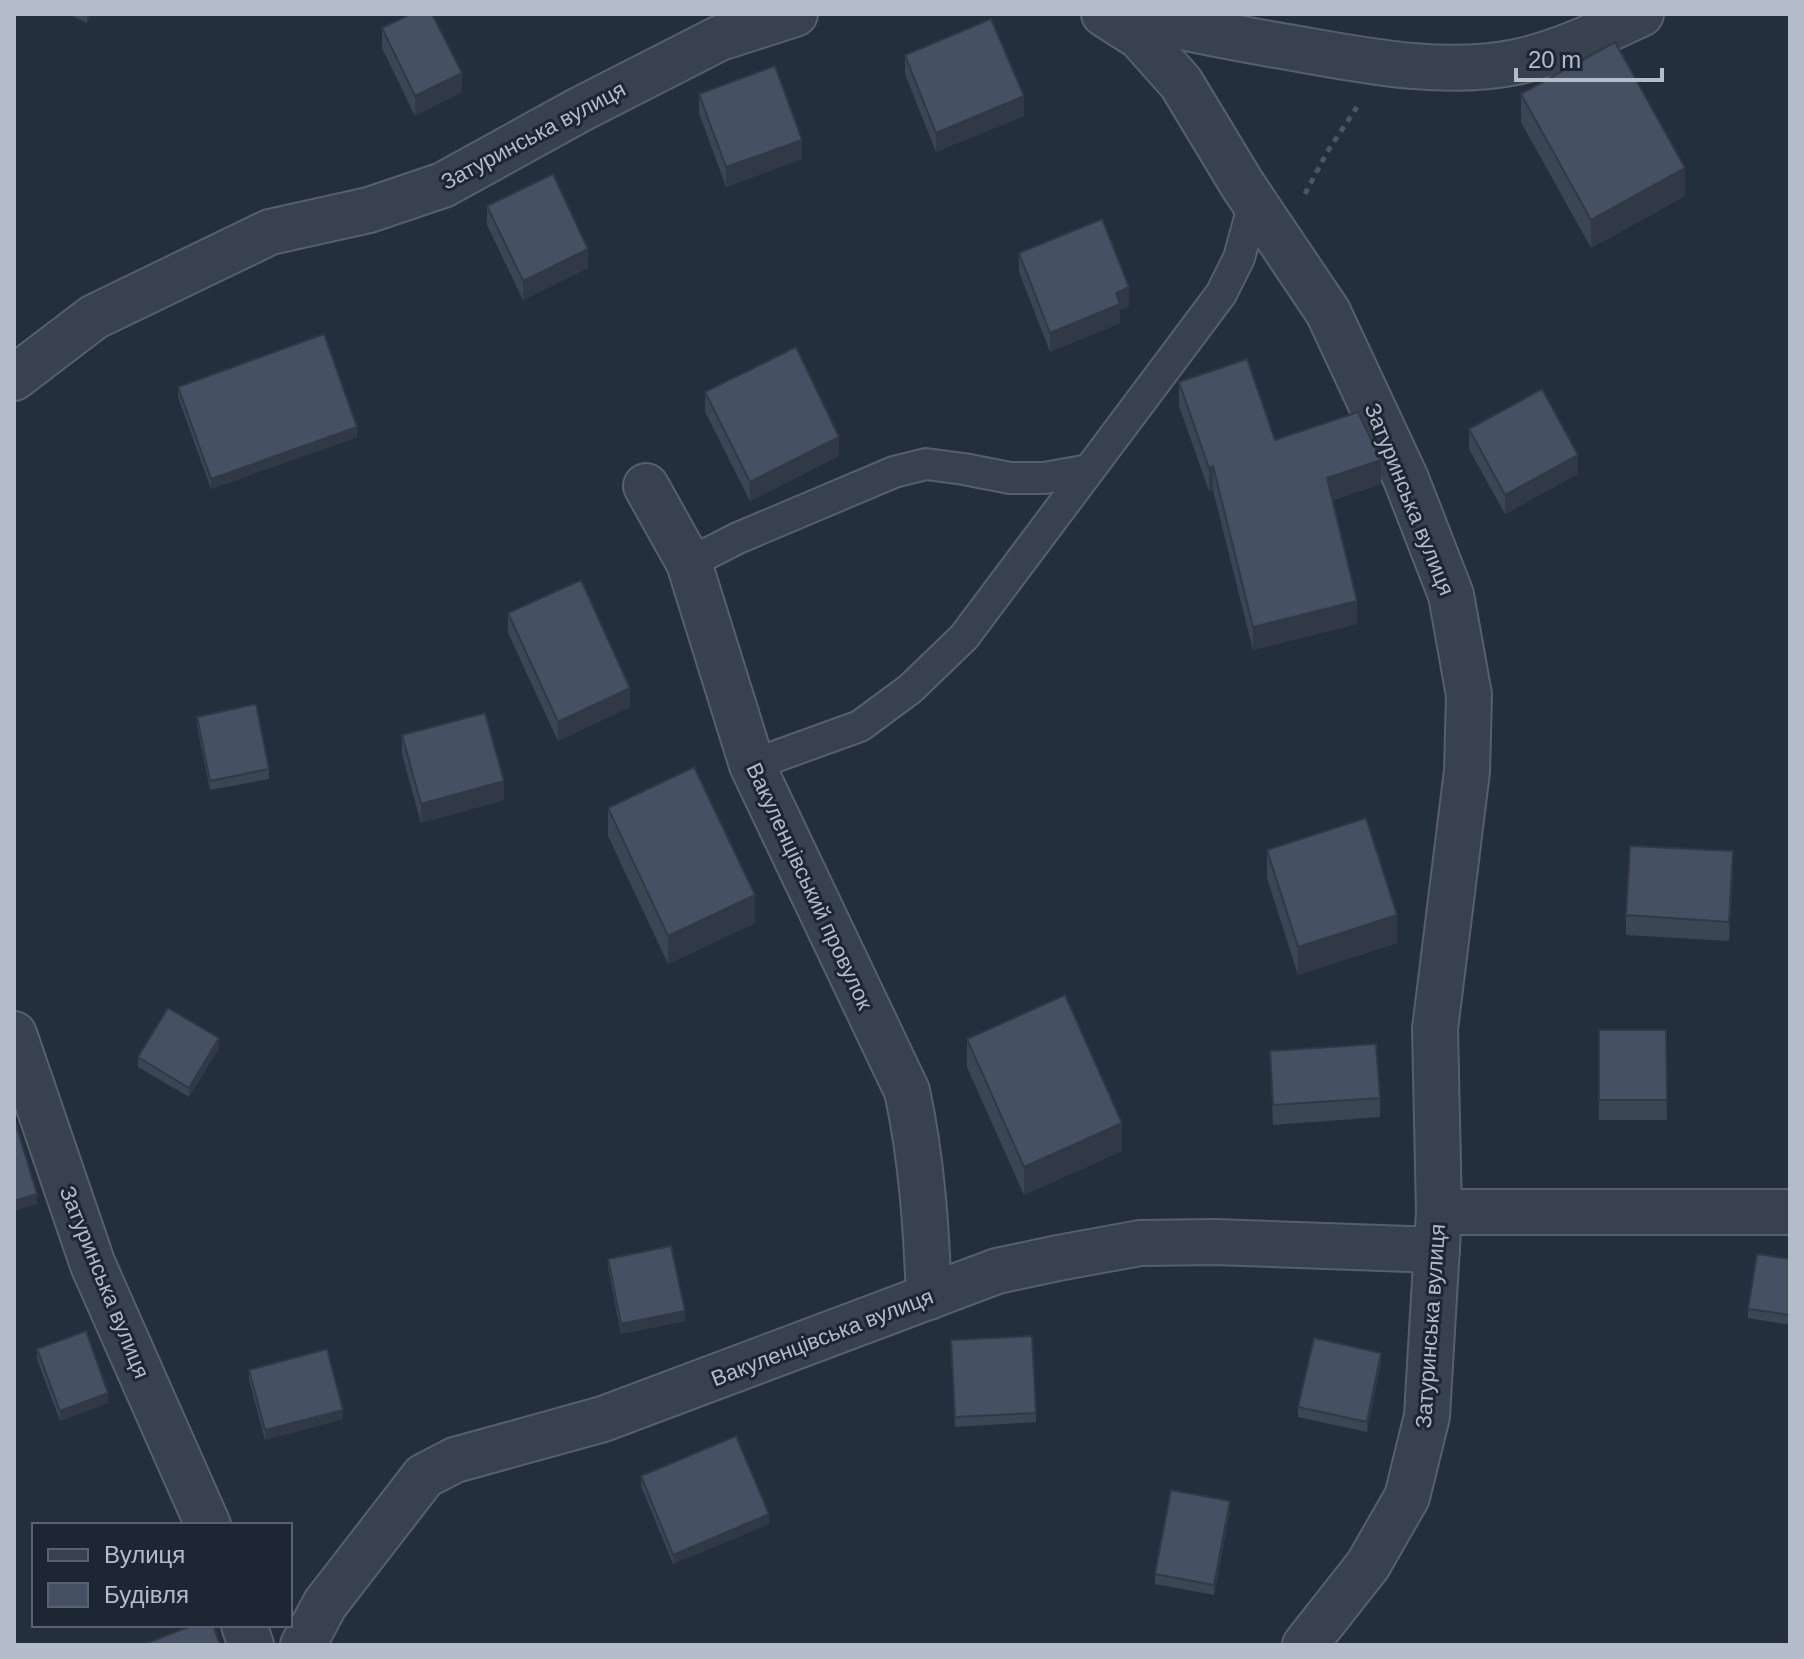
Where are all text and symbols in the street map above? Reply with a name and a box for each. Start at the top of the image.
scale bar [1516,32,1662,82]
text: 20 m [1528,46,1581,73]
street label: Затуринська вулиця [437,76,630,195]
street label: Затуринська вулиця [1360,399,1460,599]
street label: Вакуленцівський провулок [741,759,878,1014]
street label: Затуринська вулиця [55,1182,155,1382]
street label: Затуринська вулиця [1411,1223,1450,1429]
street label: Вакуленцівська вулиця [708,1284,937,1391]
legend [32,1523,292,1627]
text: Вулиця [104,1541,185,1568]
text: Будівля [104,1581,189,1608]

